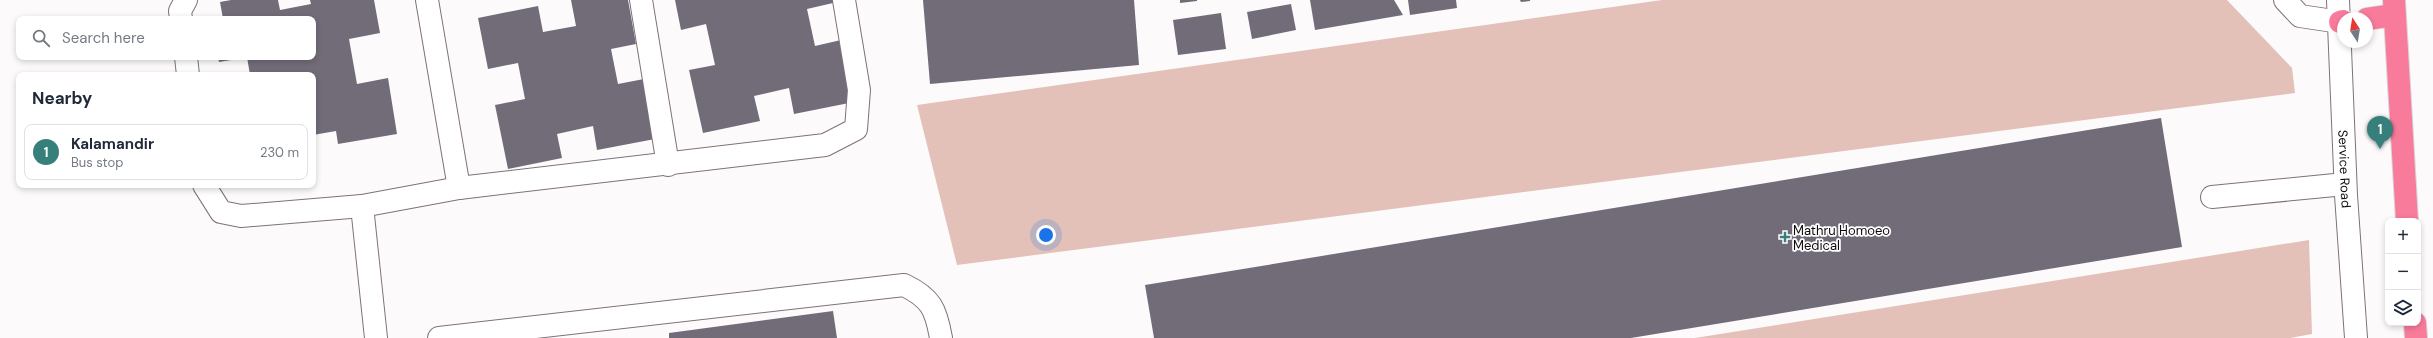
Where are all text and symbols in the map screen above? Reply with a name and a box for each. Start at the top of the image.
north arrow [2337,12,2373,48]
search box [16,16,316,60]
icon: search [30,27,52,49]
text: Search here [62,28,145,48]
text: Nearby [32,87,92,109]
pin: 1 [2367,116,2393,149]
street label: Service Road [2334,129,2355,209]
text: Kalamandir [71,134,154,154]
text: 1 [44,144,48,161]
text: 230 m [260,144,299,161]
text: Bus stop [71,154,123,171]
map controls [2385,218,2421,326]
button: + [2385,218,2421,254]
place label: Mathru Homoeo Medical [1793,222,1890,254]
your location [1036,225,1056,245]
marker: Mathru Homoeo Medical [1780,232,1790,242]
button: − [2385,254,2421,290]
button: layers [2385,290,2421,326]

